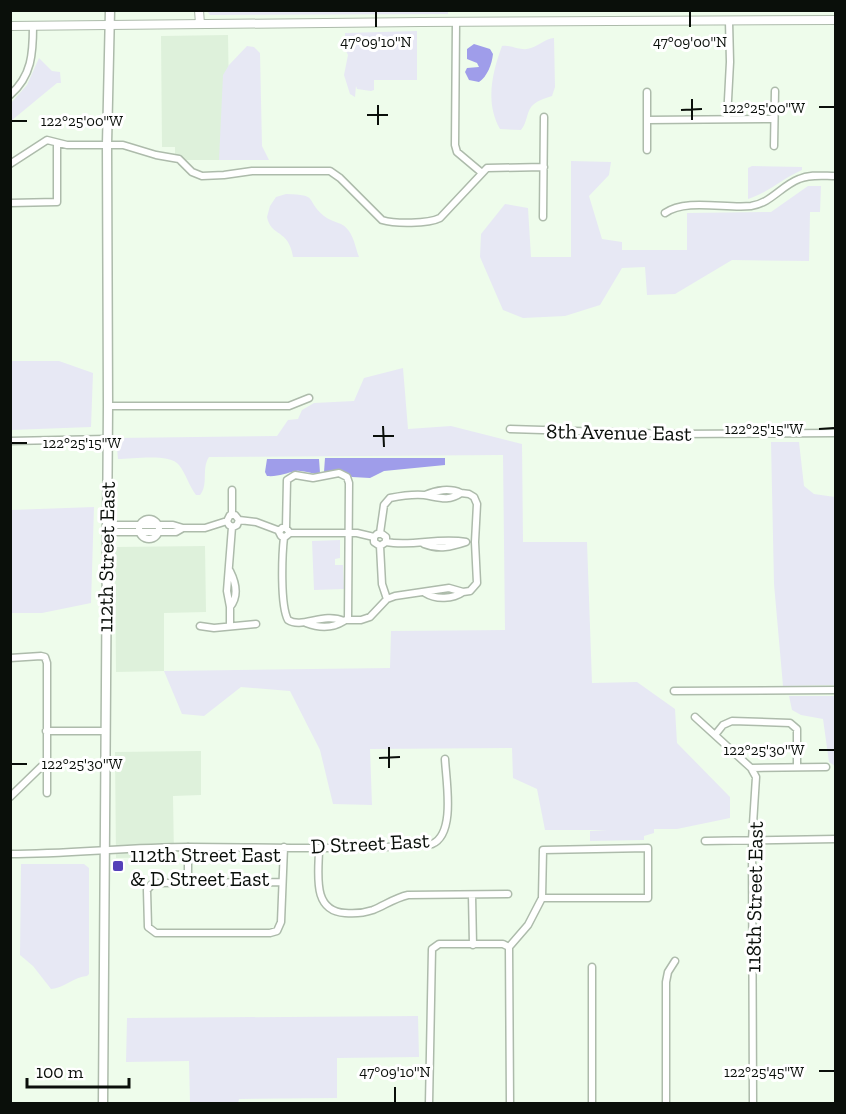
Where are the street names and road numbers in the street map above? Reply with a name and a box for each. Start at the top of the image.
street label: 8th Avenue East [546,418,692,446]
street label: 112th Street East [92,481,120,633]
street label: 118th Street East [740,821,768,973]
street label: D Street East [310,827,430,859]

